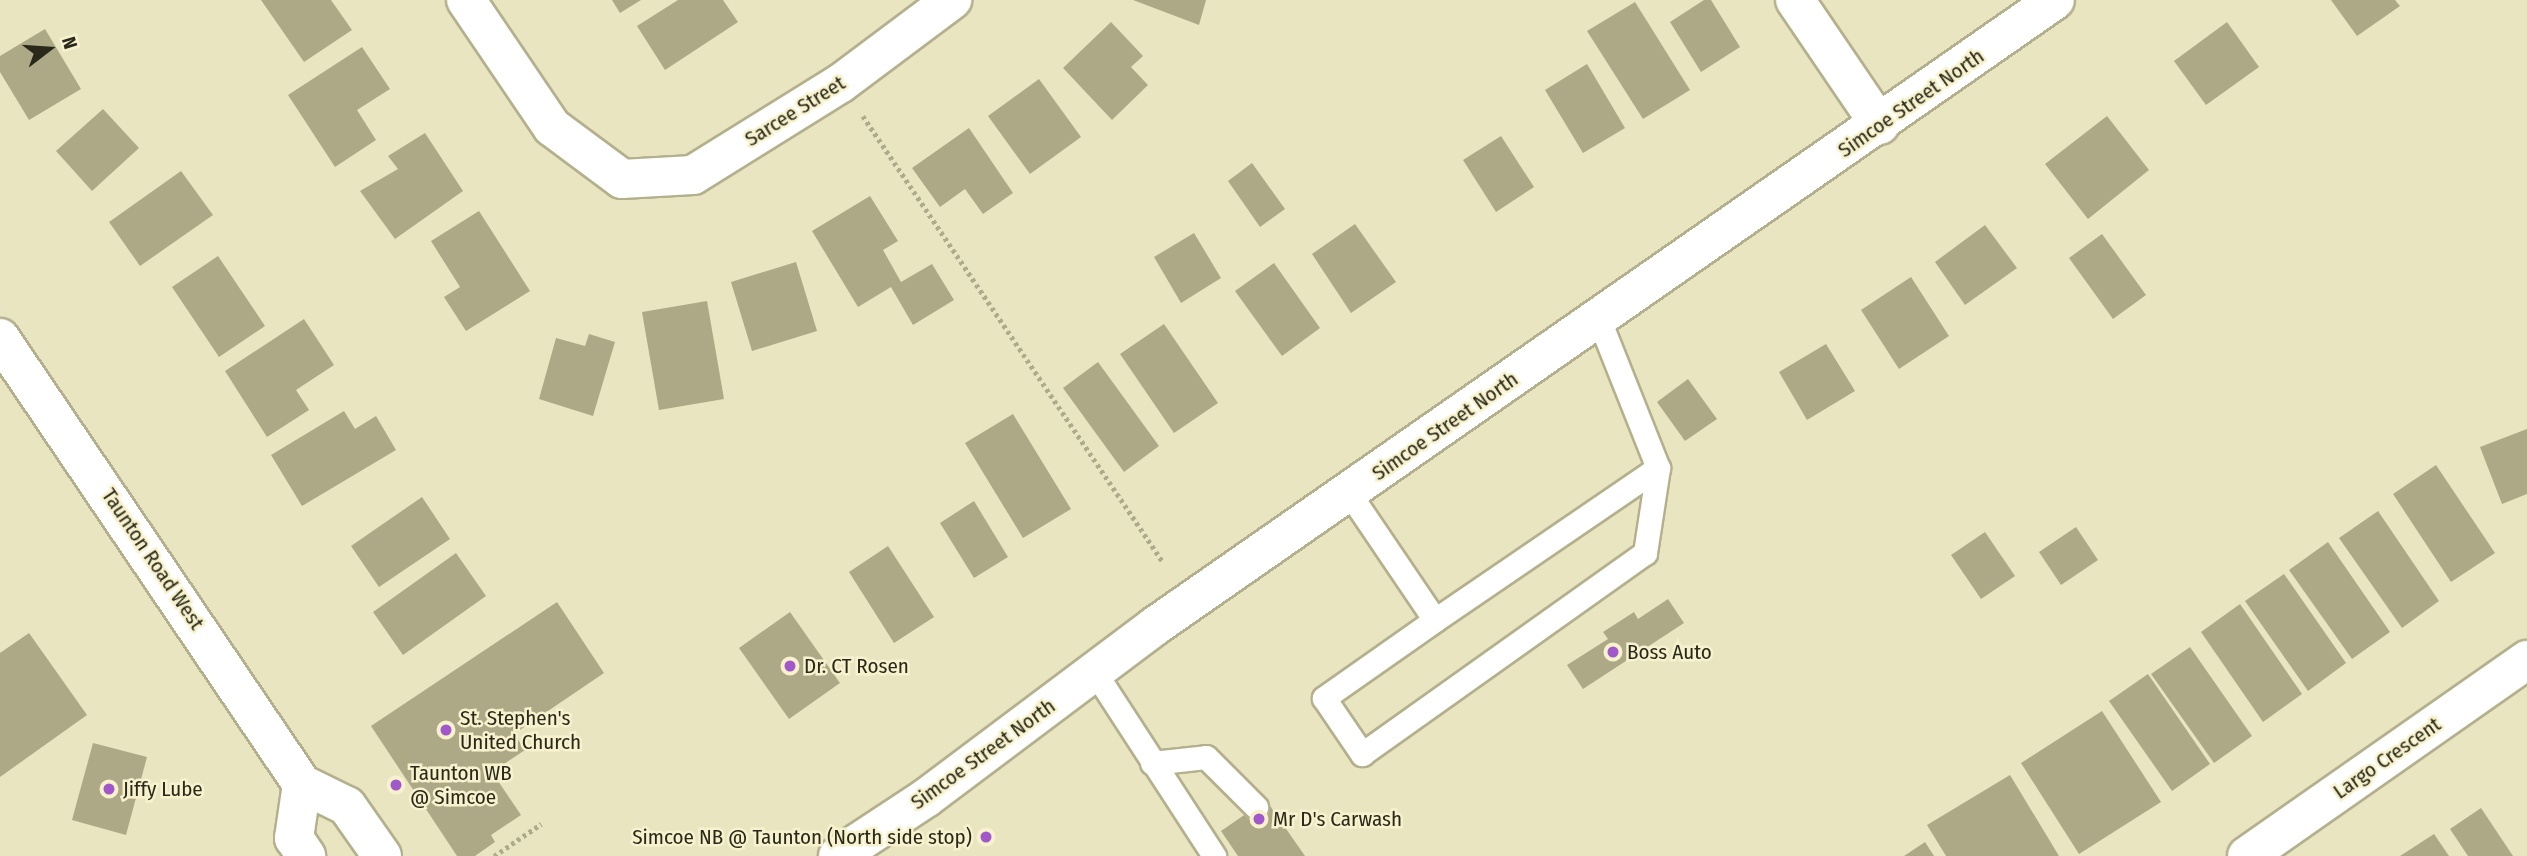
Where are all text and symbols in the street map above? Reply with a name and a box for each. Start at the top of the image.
north arrow [14,14,84,84]
text: N [57,34,82,52]
street label: Simcoe Street North [1833,43,1989,163]
street label: Sarcee Street [740,70,850,152]
street label: Simcoe Street North [1367,366,1523,486]
street label: Taunton Road West [96,484,210,634]
place label: Boss Auto [1627,639,1712,665]
marker: Boss Auto [1605,644,1621,660]
place label: Dr. CT Rosen [804,653,909,679]
marker: Dr. CT Rosen [782,658,798,674]
street label: Simcoe Street North [906,693,1060,815]
place label: St. Stephen's United Church [460,705,581,755]
street label: Largo Crescent [2328,712,2446,804]
marker: St. Stephen's United Church [438,722,454,738]
place label: Taunton WB @ Simcoe [410,760,512,810]
place label: Jiffy Lube [123,776,203,802]
marker: Taunton WB @ Simcoe [388,777,404,793]
marker: Jiffy Lube [101,781,117,797]
place label: Mr D's Carwash [1273,806,1402,832]
marker: Mr D's Carwash [1251,811,1267,827]
place label: Simcoe NB @ Taunton (North side stop) [632,824,972,850]
marker: Simcoe NB @ Taunton (North side stop) [978,829,994,845]

